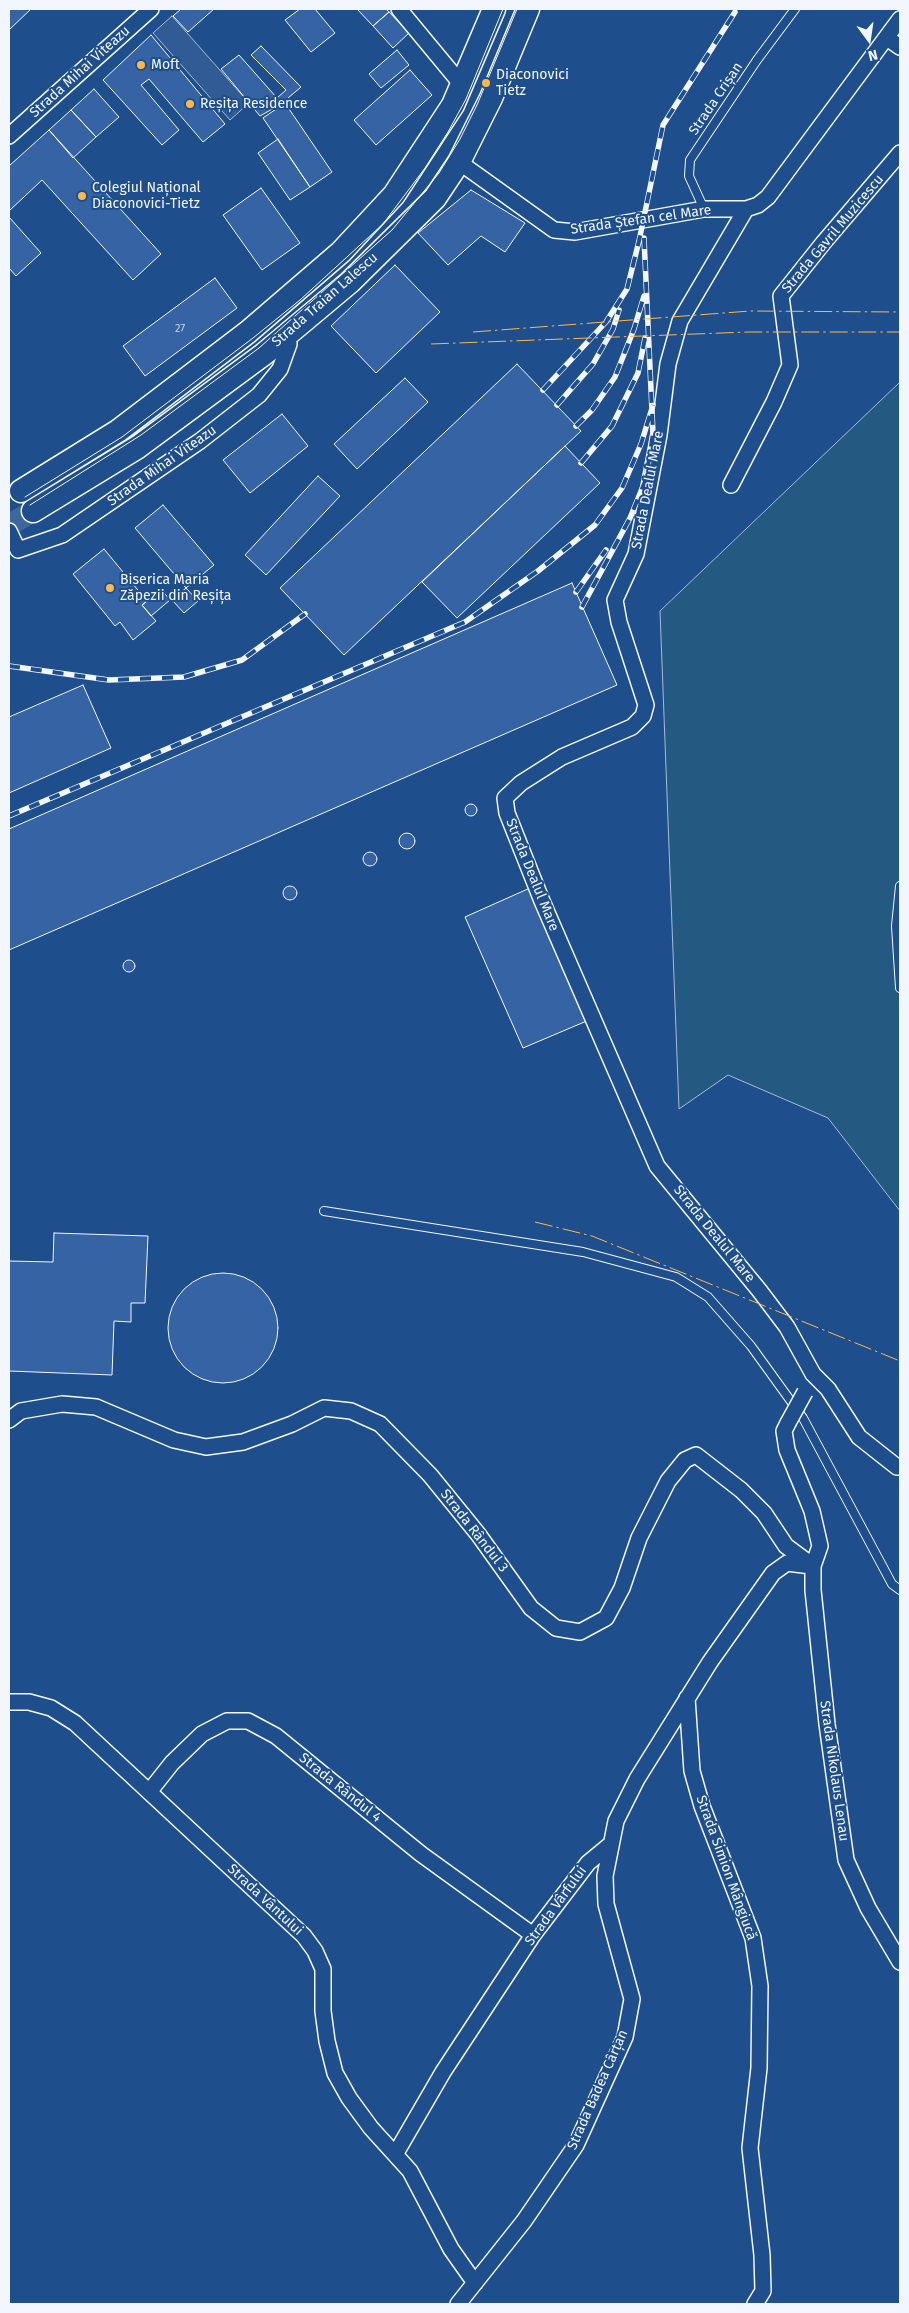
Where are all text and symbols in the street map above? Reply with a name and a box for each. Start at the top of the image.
north arrow [844,15,894,65]
street label: Strada Mihai Viteazu [26,23,134,121]
text: N [866,46,879,64]
place label: Moft [151,57,180,73]
marker: Moft [135,59,147,71]
street label: Strada Crișan [686,59,746,139]
place label: Diaconovici Tietz [496,67,569,100]
marker: Diaconovici Tietz [480,77,492,89]
place label: Reșița Residence [200,96,307,112]
marker: Reșița Residence [184,98,196,110]
street label: Strada Gavril Muzicescu [778,171,888,297]
place label: Colegiul Național Diaconovici-Tietz [92,180,201,212]
marker: Colegiul Național Diaconovici-Tietz [76,190,88,202]
street label: Strada Ștefan cel Mare [570,202,712,238]
street label: Strada Traian Lalescu [269,249,381,351]
house number: 27 [175,322,185,336]
street label: Strada Mihai Viteazu [104,422,220,510]
street label: Strada Dealul Mare [628,429,668,551]
place label: Biserica Maria Zăpezii din Reșița [120,572,231,604]
marker: Biserica Maria Zăpezii din Reșița [104,582,116,594]
street label: Strada Dealul Mare [502,816,562,934]
street label: Strada Dealul Mare [670,1182,758,1286]
street label: Strada Rândul 3 [436,1486,512,1576]
street label: Strada Nikolaus Lenau [816,1700,852,1842]
street label: Strada Rândul 4 [296,1750,384,1826]
street label: Strada Simion Mângiucă [692,1793,760,1943]
street label: Strada Vântului [224,1861,306,1939]
street label: Strada Vârfului [522,1863,590,1949]
street label: Strada Badea Cârțan [564,2027,632,2153]

